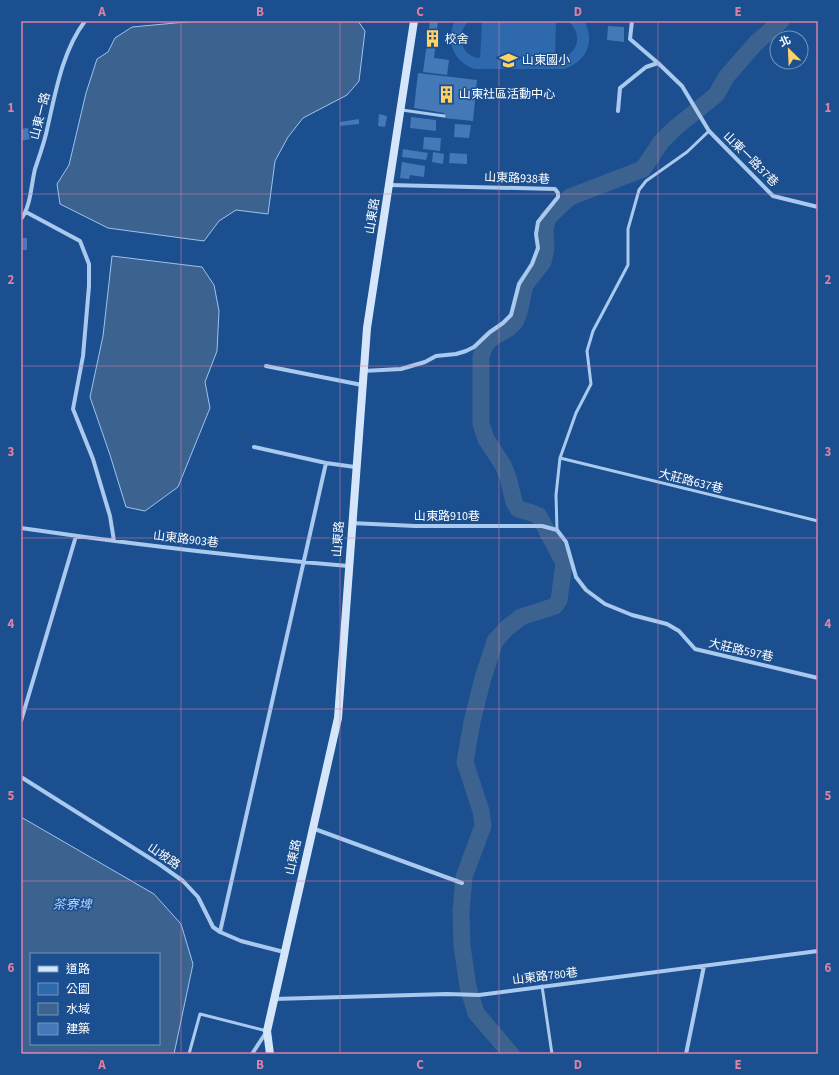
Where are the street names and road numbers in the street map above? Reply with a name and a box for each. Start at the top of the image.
street label: 山東一路 [26,91,55,141]
street label: 山東一路37巷 [719,128,782,191]
street label: 山東路938巷 [484,169,550,188]
street label: 山東路 [361,197,384,235]
street label: 大莊路637巷 [657,465,725,498]
street label: 山東路910巷 [414,508,480,525]
street label: 山東路 [329,520,348,558]
street label: 山東路903巷 [152,527,220,552]
street label: 大莊路597巷 [707,635,775,666]
street label: 山東路 [281,838,306,876]
street label: 山坡路 [144,839,183,874]
street label: 山東路780巷 [511,964,579,989]

